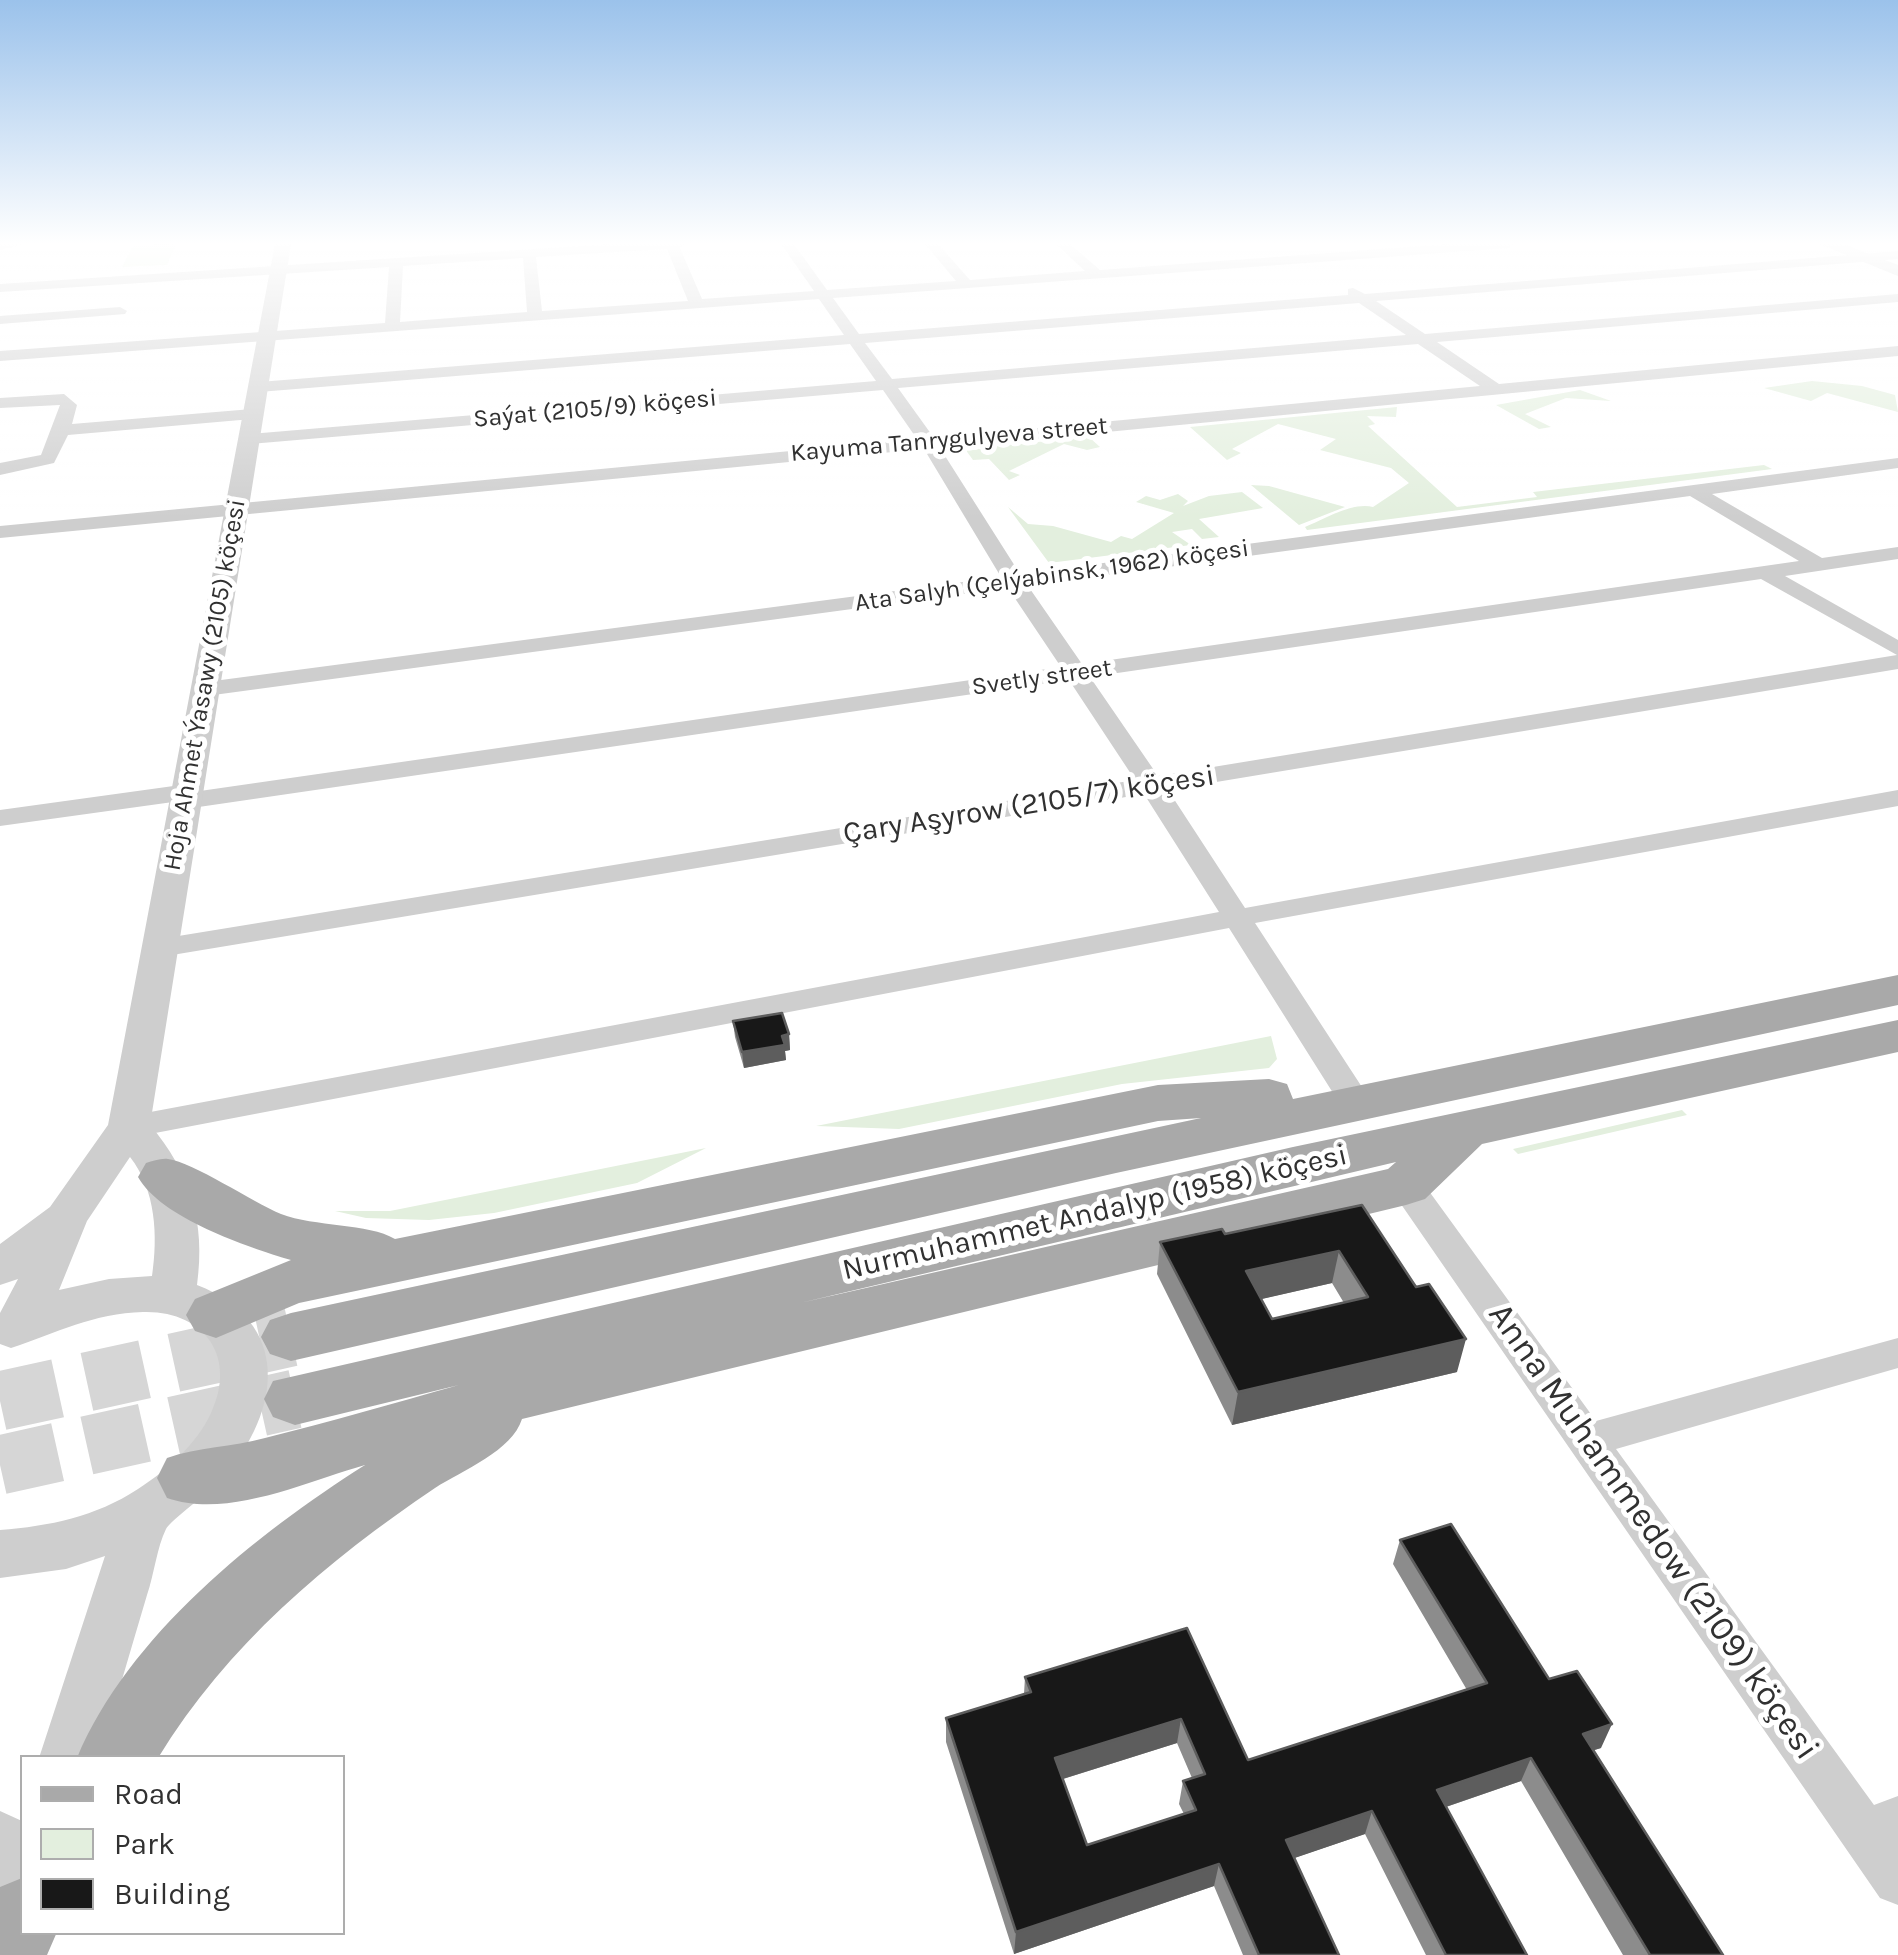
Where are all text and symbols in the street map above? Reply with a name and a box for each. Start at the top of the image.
street label: Saýat (2105/9) köçesi [472,383,718,435]
street label: Kayuma Tanrygulyeva street [789,411,1109,469]
street label: Hoja Ahmet Ýasawy (2105) köçesi [157,497,253,873]
street label: Ata Salyh (Çelýabinsk, 1962) köçesi [853,533,1251,619]
street label: Svetly street [970,653,1114,703]
street label: Çary Aşyrow (2105/7) köçesi [841,758,1217,852]
street label: Nurmuhammet Andalyp (1958) köçesi [839,1137,1351,1289]
street label: Anna Muhammedow (2109) köçesi [1479,1296,1827,1768]
legend [20,1755,345,1935]
text: Road [114,1776,183,1812]
text: Park [114,1826,175,1862]
text: Building [114,1876,230,1912]

